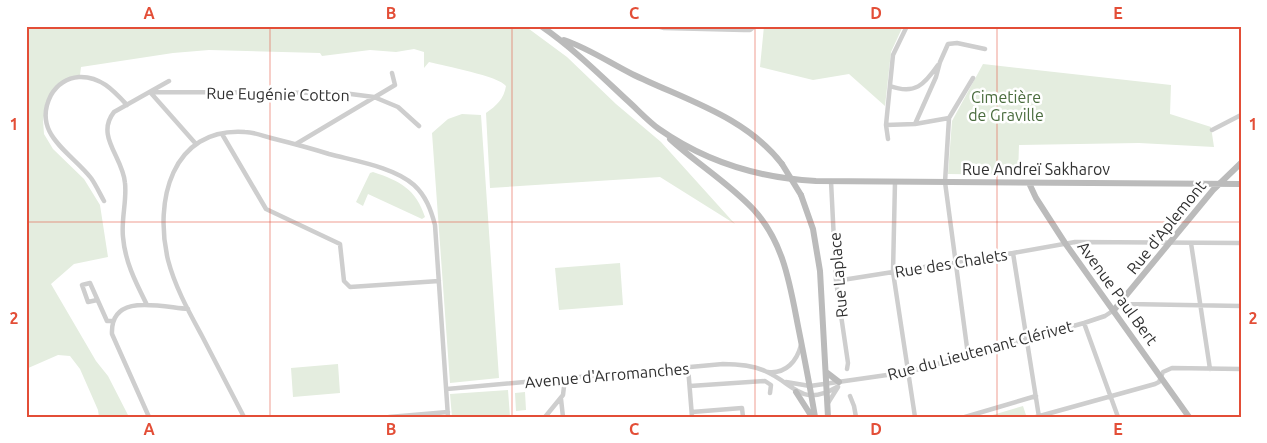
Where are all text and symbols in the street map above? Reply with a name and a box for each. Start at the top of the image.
text: A [143,4,155,22]
text: B [386,4,396,22]
text: C [629,4,639,22]
text: D [870,4,882,22]
text: E [1113,4,1123,22]
street label: Rue Eugénie Cotton [206,84,350,104]
park label: Cimetière de Graville [968,88,1044,124]
text: 1 [9,115,19,133]
text: 1 [1248,115,1258,133]
street label: Rue Andreï Sakharov [962,160,1110,178]
street label: Rue d'Aplemont [1123,176,1210,277]
street label: Rue Laplace [825,231,851,319]
street label: Avenue Paul Bert [1074,238,1162,349]
street label: Rue des Chalets [893,245,1009,281]
text: 2 [9,309,19,327]
text: 2 [1248,309,1258,327]
street label: Rue du Lieutenant Clérivet [885,316,1075,383]
street label: Avenue d'Arromanches [524,359,690,391]
text: A [143,420,155,438]
text: B [386,420,396,438]
text: C [629,420,639,438]
text: D [870,420,882,438]
text: E [1113,420,1123,438]

